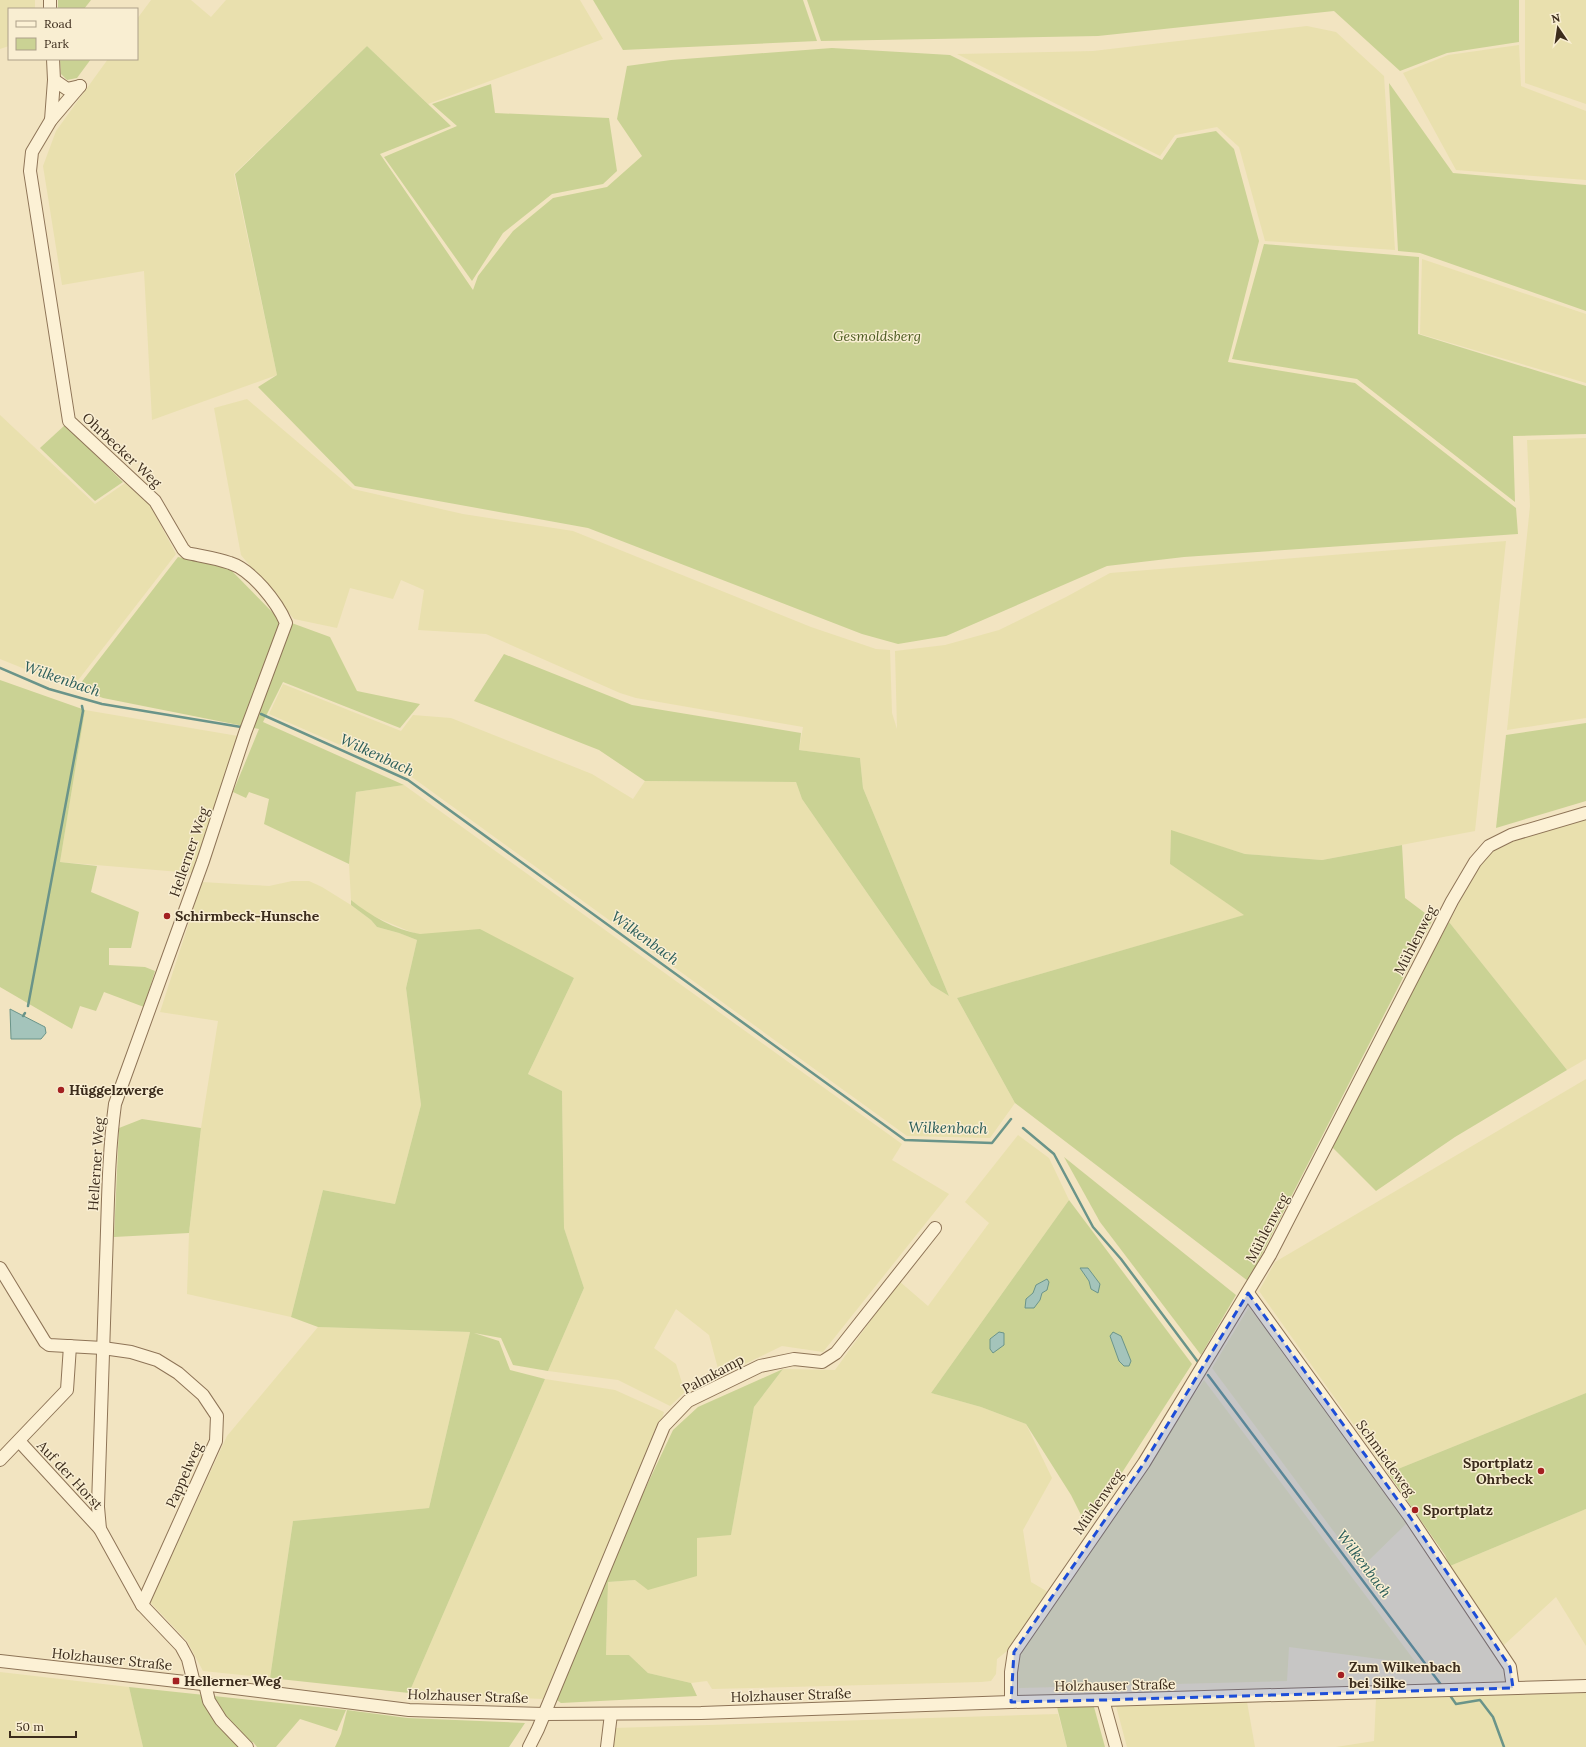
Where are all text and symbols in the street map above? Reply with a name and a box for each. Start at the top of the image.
legend [8,8,138,60]
north arrow [1538,8,1578,48]
text: N [1550,10,1562,26]
text: Road [44,16,72,31]
text: Park [44,36,70,51]
park label: Gesmoldsberg [833,327,921,345]
street label: Ohrbecker Weg [79,409,166,492]
water label: Wilkenbach [21,657,103,701]
water label: Wilkenbach [337,729,418,780]
street label: Hellerner Weg [165,804,213,899]
street label: Mühlenweg [1390,902,1440,978]
place label: Schirmbeck-Hunsche [175,907,320,925]
water label: Wilkenbach [608,907,683,969]
marker: Schirmbeck-Hunsche [162,911,172,921]
place label: Hüggelzwerge [69,1081,164,1099]
marker: Hüggelzwerge [56,1085,66,1095]
street label: Hellerner Weg [84,1116,108,1212]
water label: Wilkenbach [908,1117,988,1138]
street label: Mühlenweg [1241,1190,1293,1266]
street label: Palmkamp [679,1350,747,1398]
street label: Schmiedeweg [1352,1416,1420,1500]
street label: Auf der Horst [33,1436,107,1514]
street label: Pappelweg [162,1439,207,1511]
place label: Sportplatz Ohrbeck [1463,1454,1534,1488]
street label: Mühlenweg [1069,1466,1127,1538]
marker: Sportplatz Ohrbeck [1536,1466,1546,1476]
place label: Sportplatz [1423,1501,1493,1519]
marker: Sportplatz [1410,1505,1420,1515]
water label: Wilkenbach [1333,1526,1396,1602]
street label: Holzhauser Straße [51,1644,174,1674]
place label: Zum Wilkenbach bei Silke [1348,1658,1461,1692]
marker: Zum Wilkenbach bei Silke [1336,1670,1346,1680]
place label: Hellerner Weg [184,1672,282,1690]
street label: Holzhauser Straße [1054,1675,1176,1695]
marker: Hellerner Weg [171,1676,181,1686]
street label: Holzhauser Straße [730,1684,852,1706]
street label: Holzhauser Straße [407,1685,529,1707]
scale bar [10,1713,76,1739]
text: 50 m [16,1719,44,1734]

